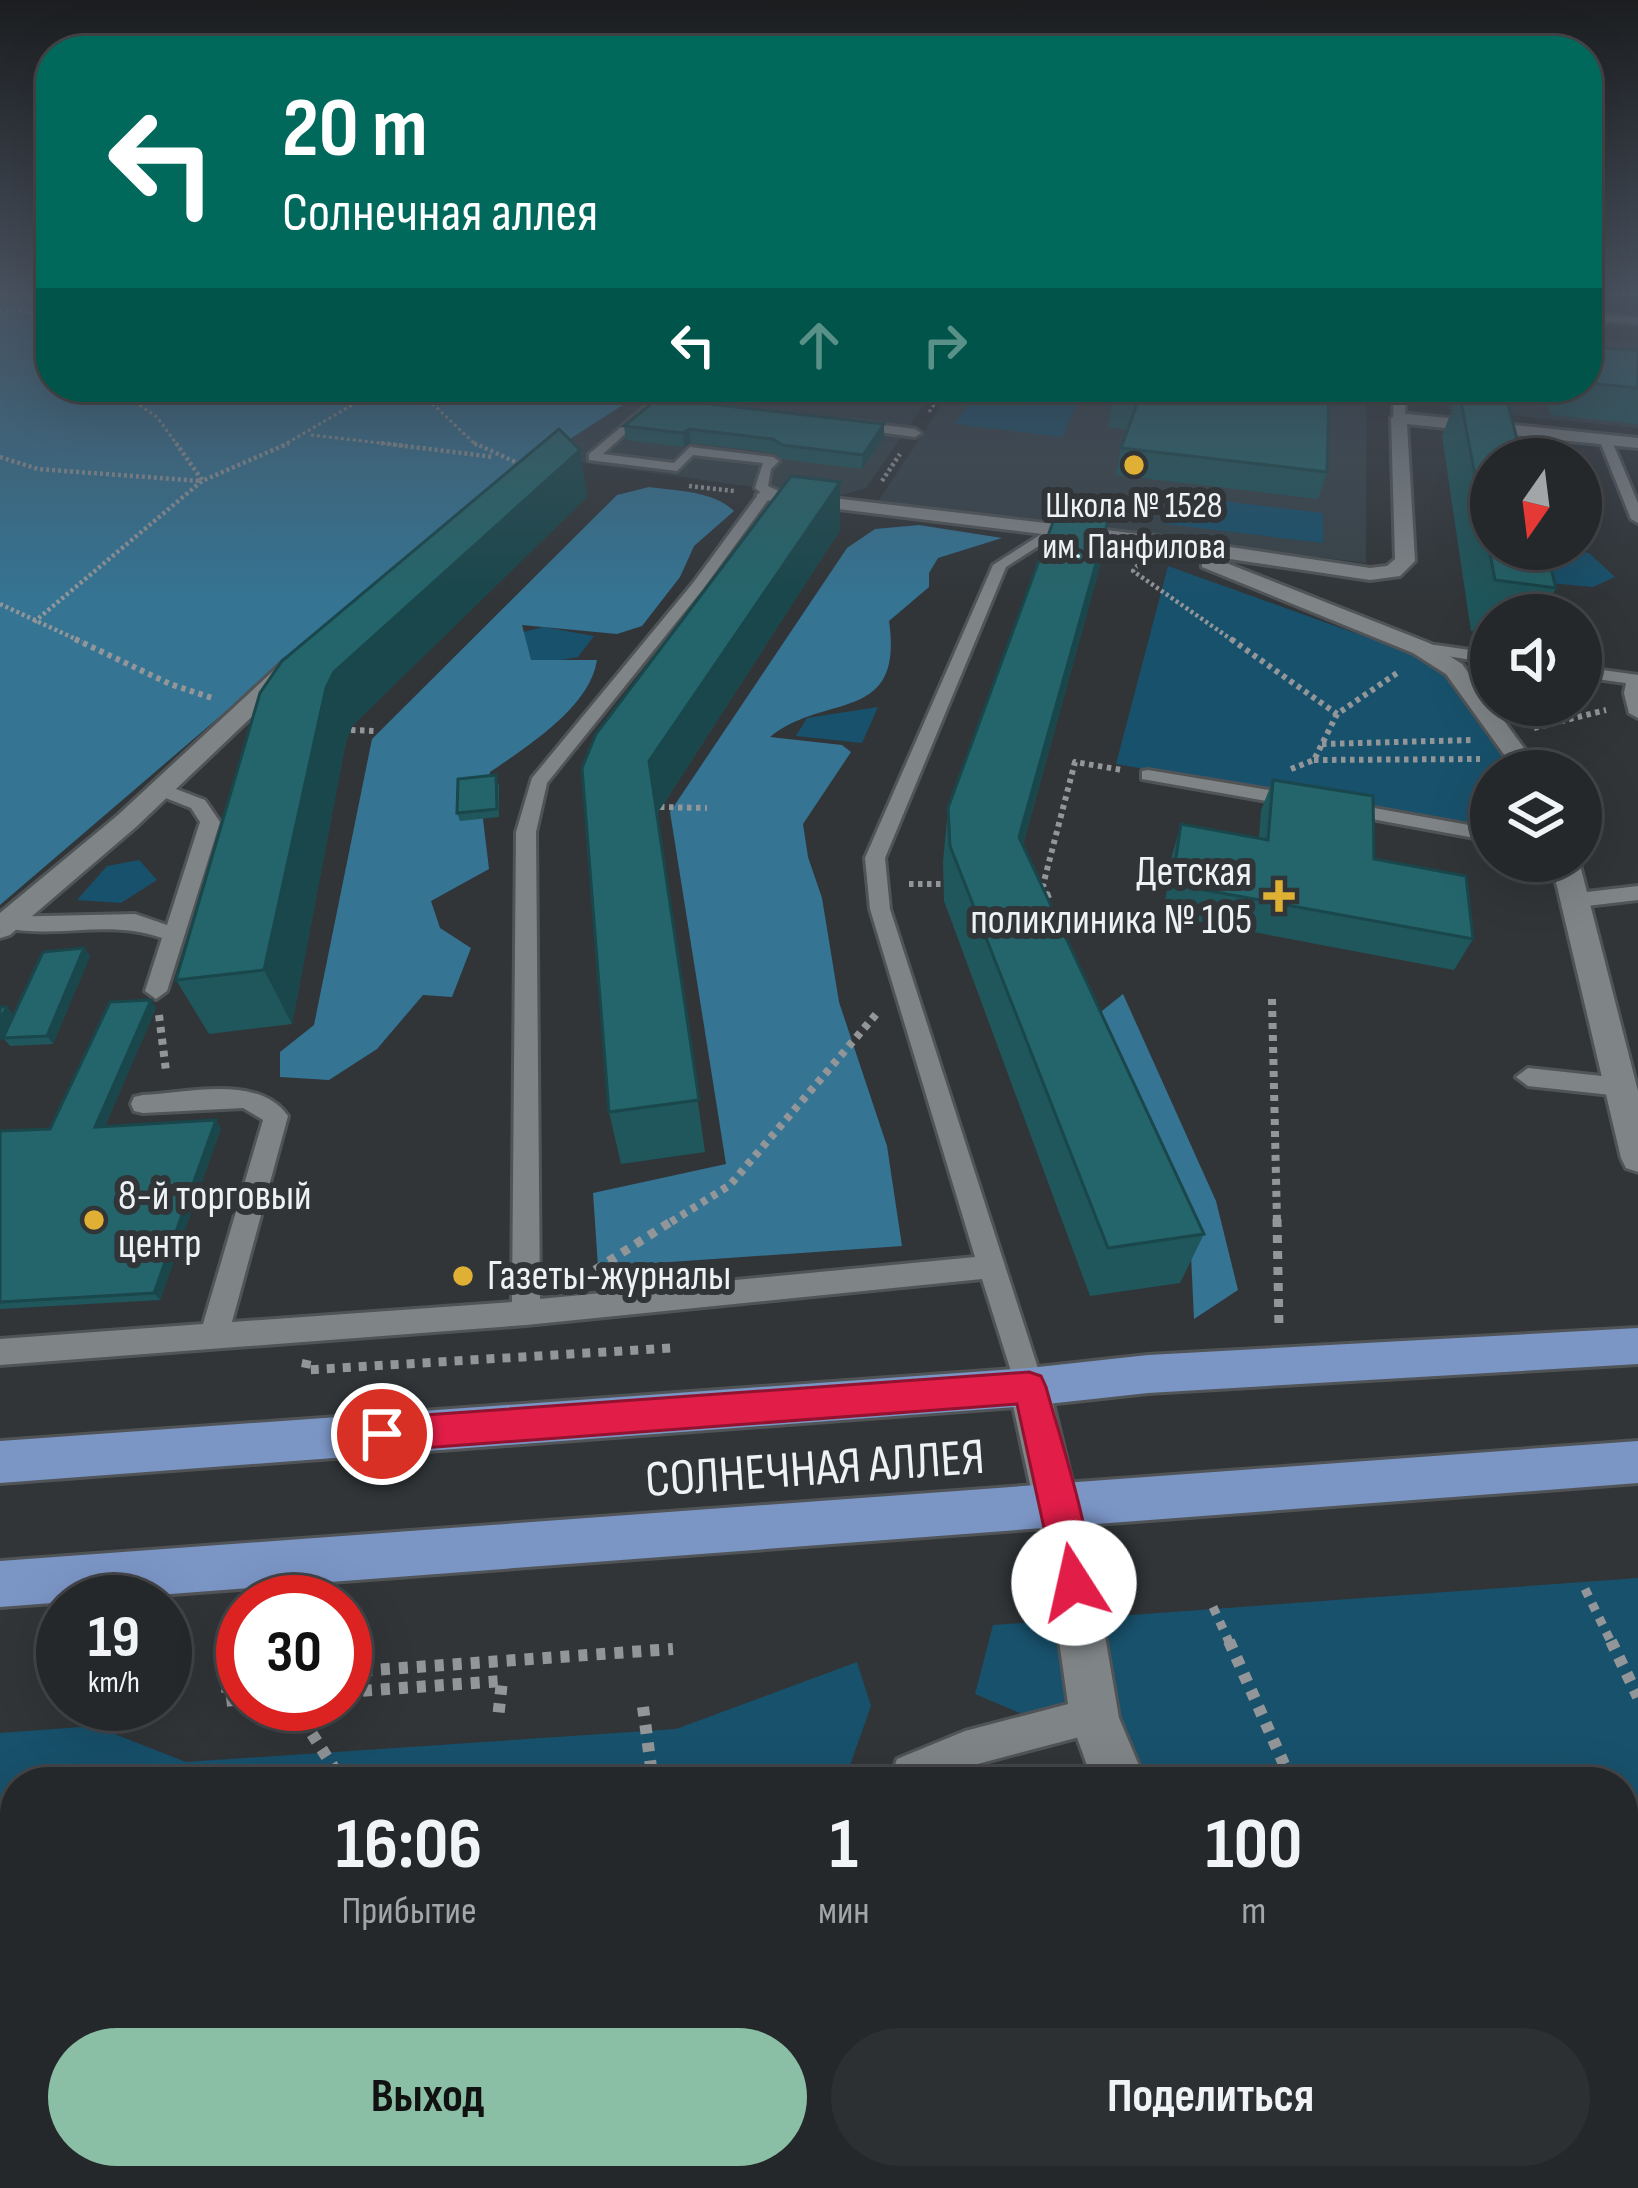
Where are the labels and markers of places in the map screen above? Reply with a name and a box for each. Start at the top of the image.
marker: Школа № 1528 им. Панфилова [1121,452,1147,478]
place label: Школа № 1528 им. Панфилова [1042,485,1226,569]
place label: Детская поликлиника № 105 [970,847,1252,946]
marker: Детская поликлиника № 105 [1263,880,1295,912]
place label: 8-й торговый центр [118,1171,312,1270]
marker: 8-й торговый центр [81,1207,107,1233]
place label: Газеты-журналы [487,1251,731,1302]
marker: Газеты-журналы [450,1263,476,1289]
pin [331,1383,433,1485]

